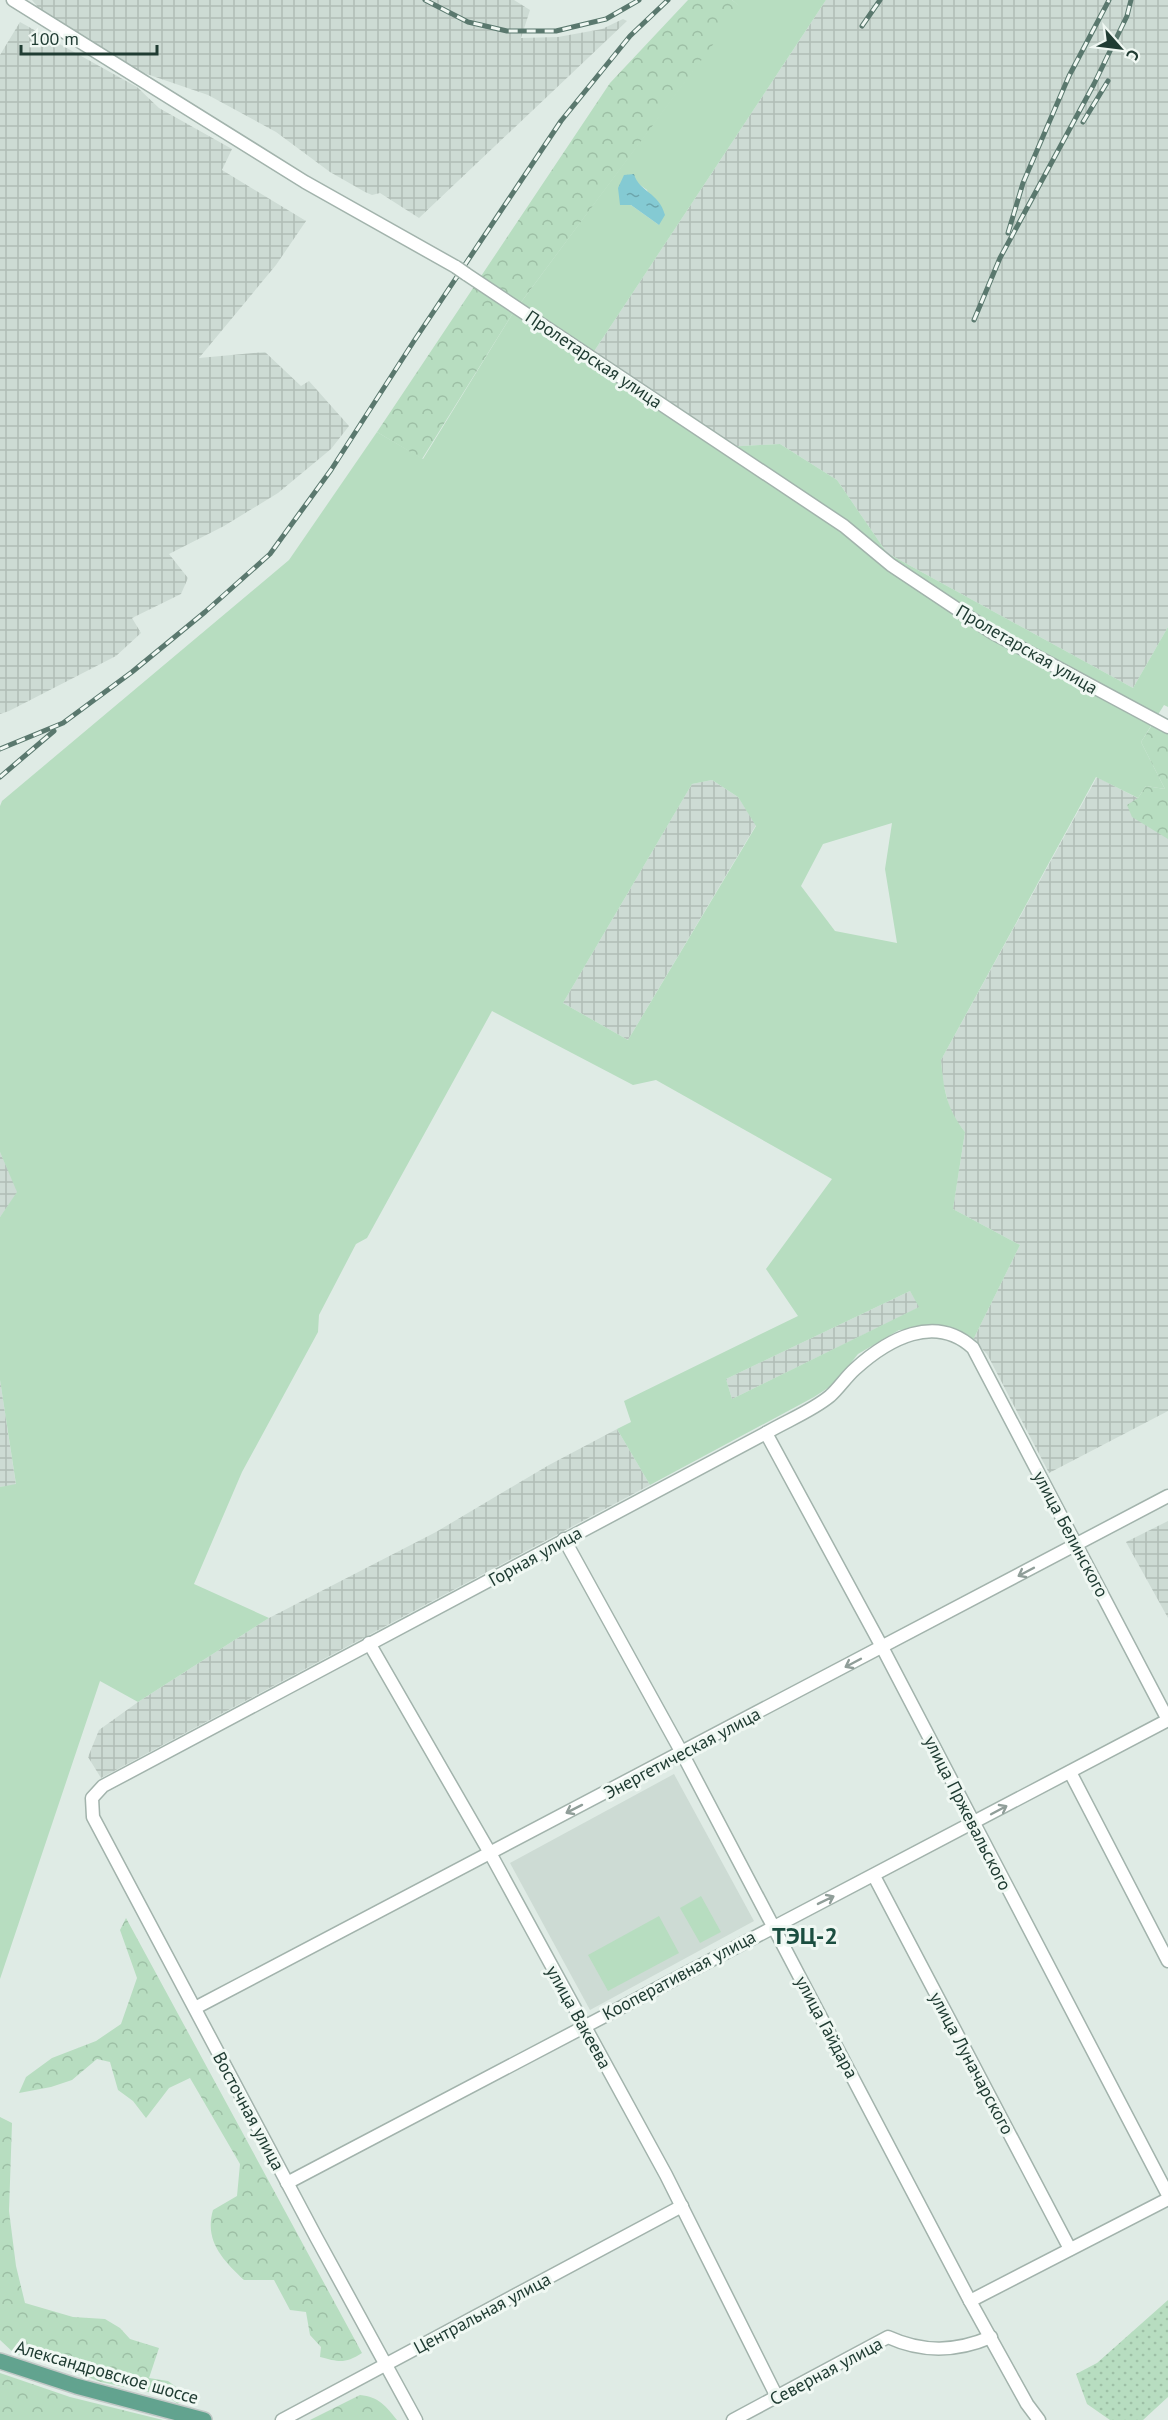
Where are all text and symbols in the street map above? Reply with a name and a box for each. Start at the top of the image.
scale bar [21,18,158,56]
north arrow [1090,18,1150,78]
text: 100 m [30,27,79,50]
text: С [1122,46,1144,64]
street label: Пролетарская улица [521,305,667,413]
street label: Пролетарская улица [952,599,1102,699]
street label: улица Белинского [1028,1467,1114,1601]
street label: Горная улица [484,1521,586,1591]
one-way arrow [1017,1566,1035,1578]
one-way arrow [845,1657,862,1669]
street label: Энергетическая улица [600,1702,764,1804]
street label: улица Пржевальского [919,1732,1017,1894]
one-way arrow [566,1803,583,1815]
one-way arrow [990,1804,1007,1816]
one-way arrow [817,1894,835,1905]
district label: ТЭЦ-2 [772,1920,838,1951]
street label: Кооперативная улица [598,1925,760,2025]
street label: улица Вакеева [541,1961,617,2073]
street label: улица Гайдара [790,1972,864,2082]
street label: улица Луначарского [925,1988,1019,2138]
street label: Восточная улица [208,2048,290,2174]
street label: Центральная улица [410,2267,554,2359]
street label: Северная улица [766,2332,886,2410]
street label: Александровское шоссе [13,2335,201,2409]

